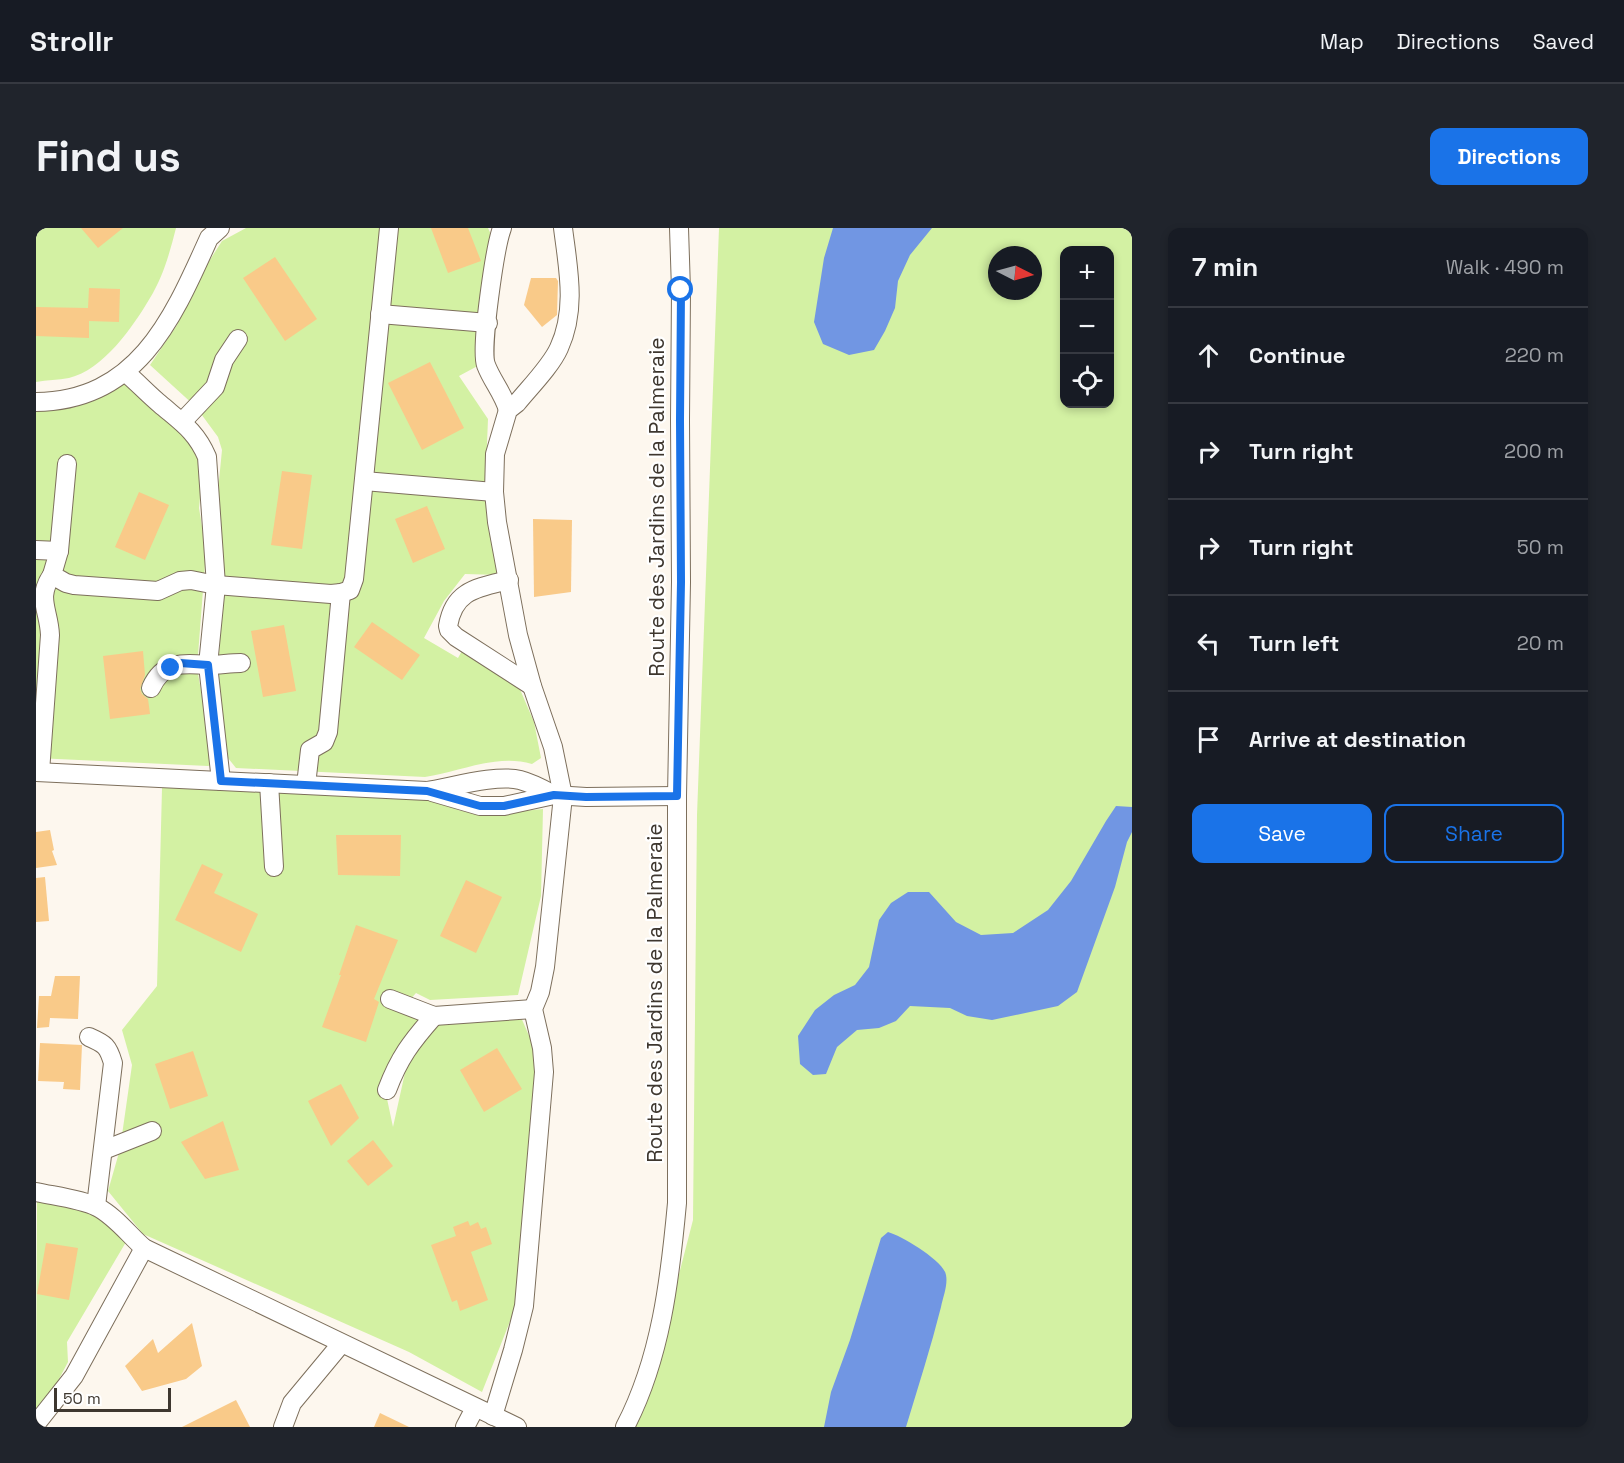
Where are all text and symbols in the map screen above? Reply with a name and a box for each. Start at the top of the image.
text: Strollr [30,23,113,59]
text: Map [1320,28,1364,55]
text: Directions [1397,28,1500,55]
text: Saved [1533,28,1594,55]
button: Directions [1430,128,1588,185]
text: Find us [36,130,181,183]
north arrow [988,246,1042,300]
map controls [1060,246,1114,408]
button: + [1060,246,1114,300]
text: 7 min [1192,250,1258,284]
text: Walk · 490 m [1446,254,1564,280]
route start [667,276,693,302]
button: − [1060,300,1114,354]
street label: Route des Jardins de la Palmeraie [643,337,670,677]
icon: ahead [1192,339,1225,372]
text: Continue [1249,341,1345,369]
text: 220 m [1505,342,1564,368]
button: locate [1060,354,1114,408]
icon: right [1192,435,1225,468]
text: Turn right [1249,437,1354,465]
text: 200 m [1504,438,1564,464]
icon: right [1192,531,1225,564]
text: Turn right [1249,533,1354,561]
text: 50 m [1517,534,1564,560]
icon: left [1192,627,1225,660]
text: Turn left [1249,629,1339,657]
text: 20 m [1517,630,1564,656]
route end [157,654,183,680]
icon: arrive [1192,723,1225,756]
text: Arrive at destination [1249,725,1466,753]
button: Save [1192,804,1372,863]
button: Share [1384,804,1564,863]
street label: Route des Jardins de la Palmeraie [641,823,668,1163]
scale bar [54,1385,171,1412]
text: 50 m [63,1388,101,1409]

